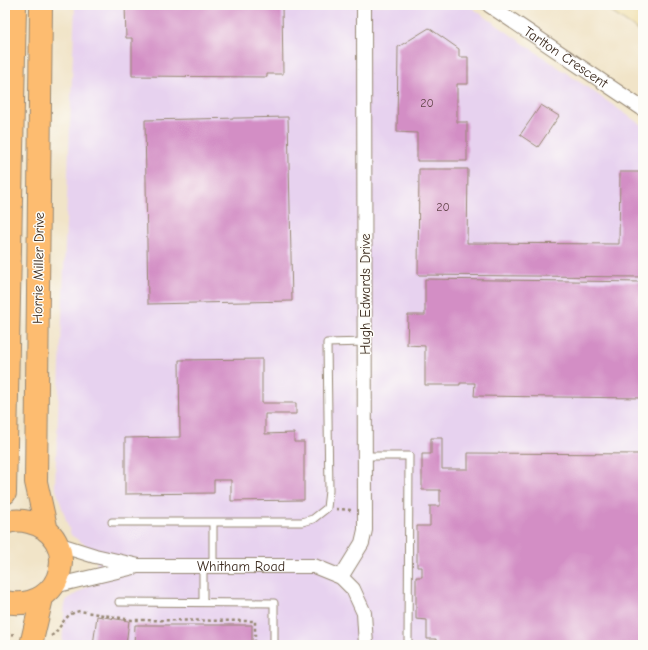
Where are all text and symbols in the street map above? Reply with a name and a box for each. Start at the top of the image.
street label: Tarlton Crescent [521,23,612,92]
house number: 20 [420,96,434,110]
house number: 20 [436,200,450,214]
street label: Horrie Miller Drive [29,212,48,324]
street label: Hugh Edwards Drive [357,233,374,355]
street label: Whitham Road [197,558,285,575]

